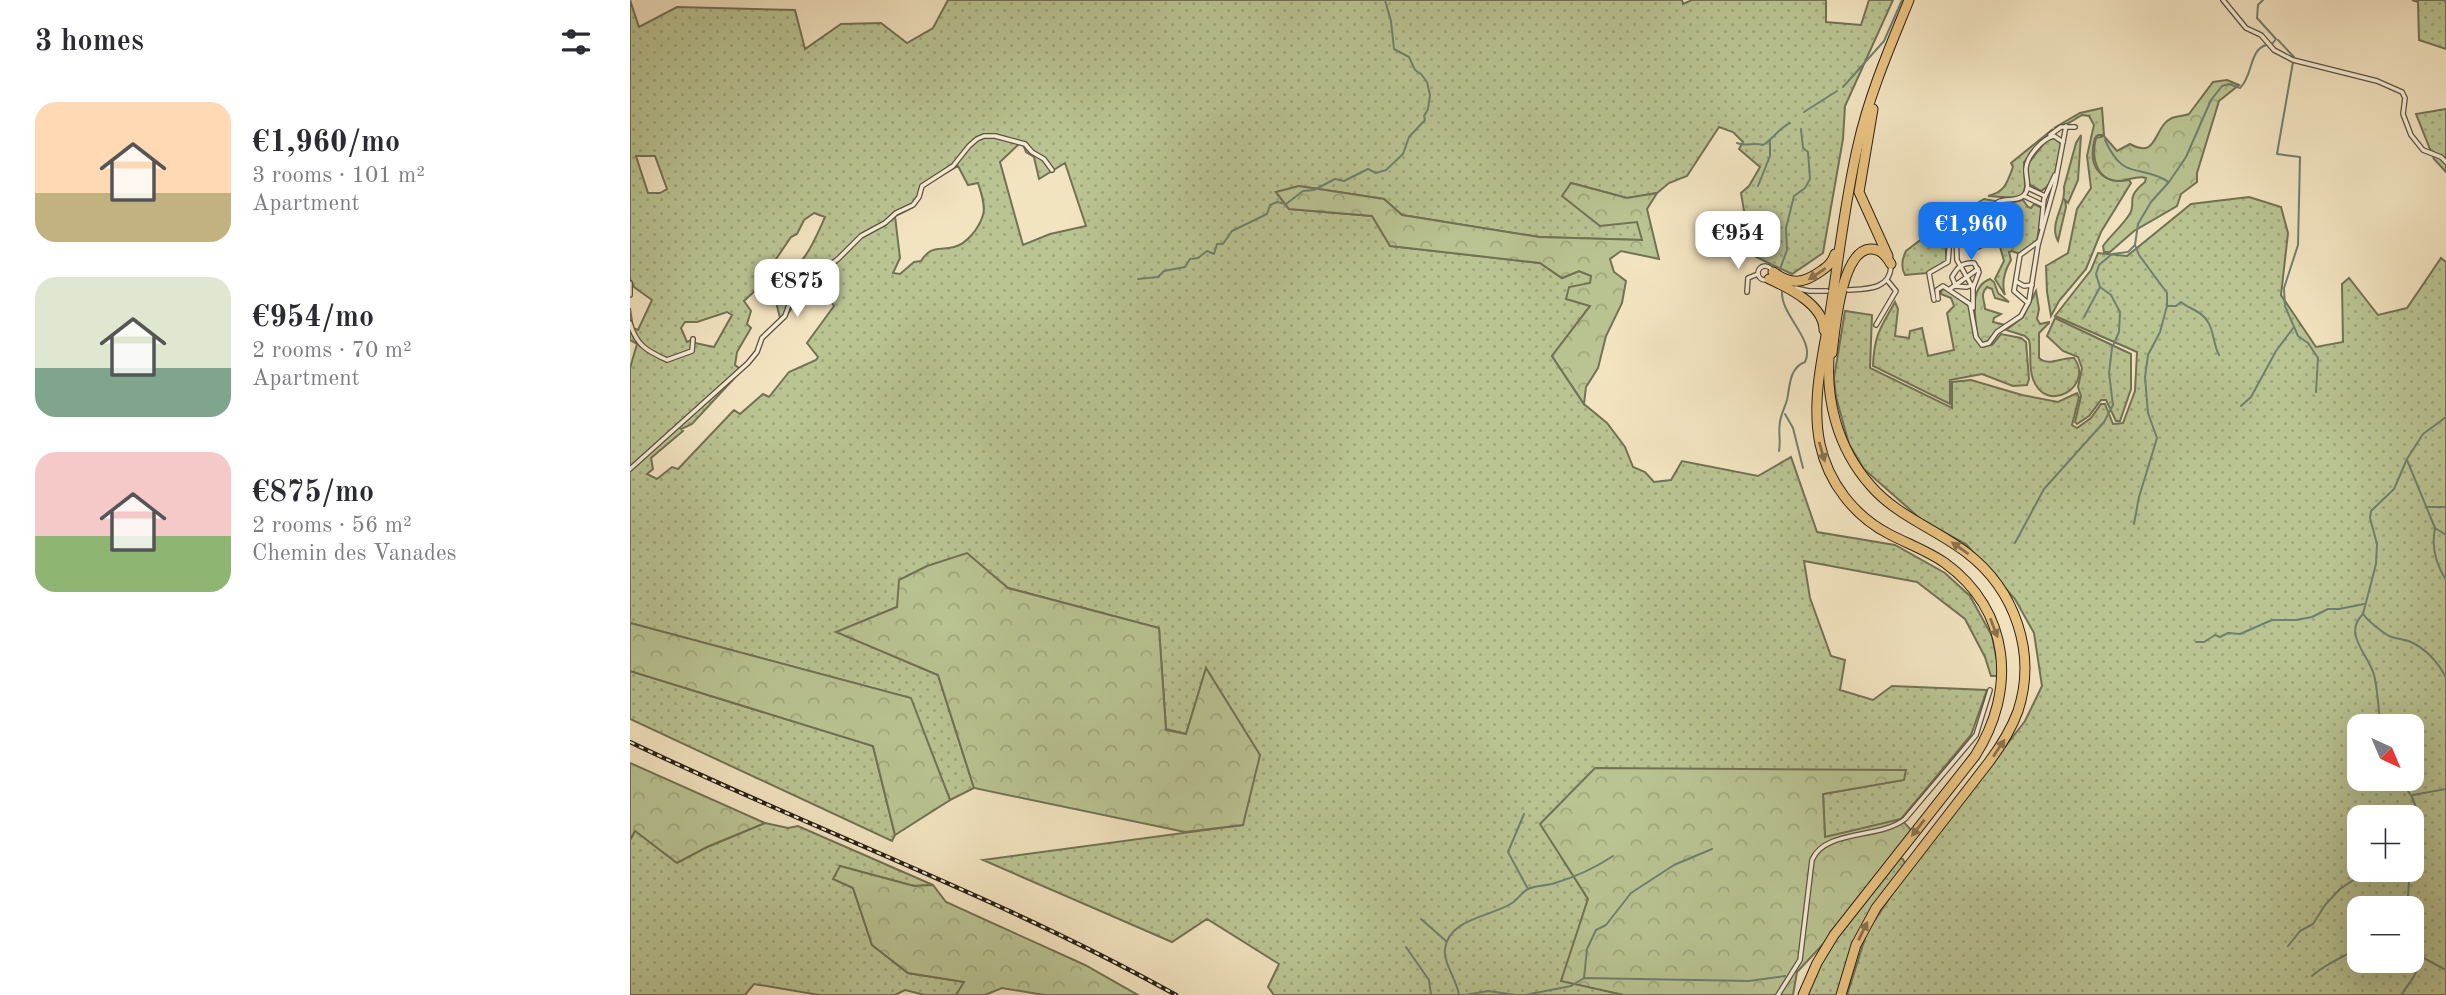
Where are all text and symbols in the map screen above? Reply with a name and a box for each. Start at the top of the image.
icon: filters [557,23,595,61]
text: 3 homes [35,27,144,57]
text: €1,960/mo [252,128,400,158]
icon: home [91,130,175,214]
text: 3 rooms · 101 m² [252,164,425,187]
text: Apartment [252,192,360,215]
pin: €1,960 [1914,202,2028,262]
pin: €954 [1697,212,1779,271]
text: €1,960 [1934,213,2008,236]
text: €954 [1711,222,1765,245]
pin: €875 [756,260,838,319]
one-way arrow [1807,267,1827,280]
text: €875 [770,270,824,293]
text: €954/mo [252,303,374,333]
icon: home [91,305,175,389]
text: 2 rooms · 70 m² [252,339,412,362]
text: Apartment [252,367,360,390]
one-way arrow [1818,441,1828,462]
text: €875/mo [252,478,374,508]
icon: home [91,480,175,564]
text: 2 rooms · 56 m² [252,514,412,537]
text: Chemin des Vanades [252,542,456,565]
one-way arrow [1951,542,1969,556]
one-way arrow [1989,617,2000,638]
north arrow [2347,714,2424,791]
map controls [2347,714,2424,973]
one-way arrow [1992,738,2005,758]
button: + [2347,805,2424,882]
one-way arrow [1911,819,1926,837]
button: − [2347,896,2424,973]
one-way arrow [1858,921,1869,941]

